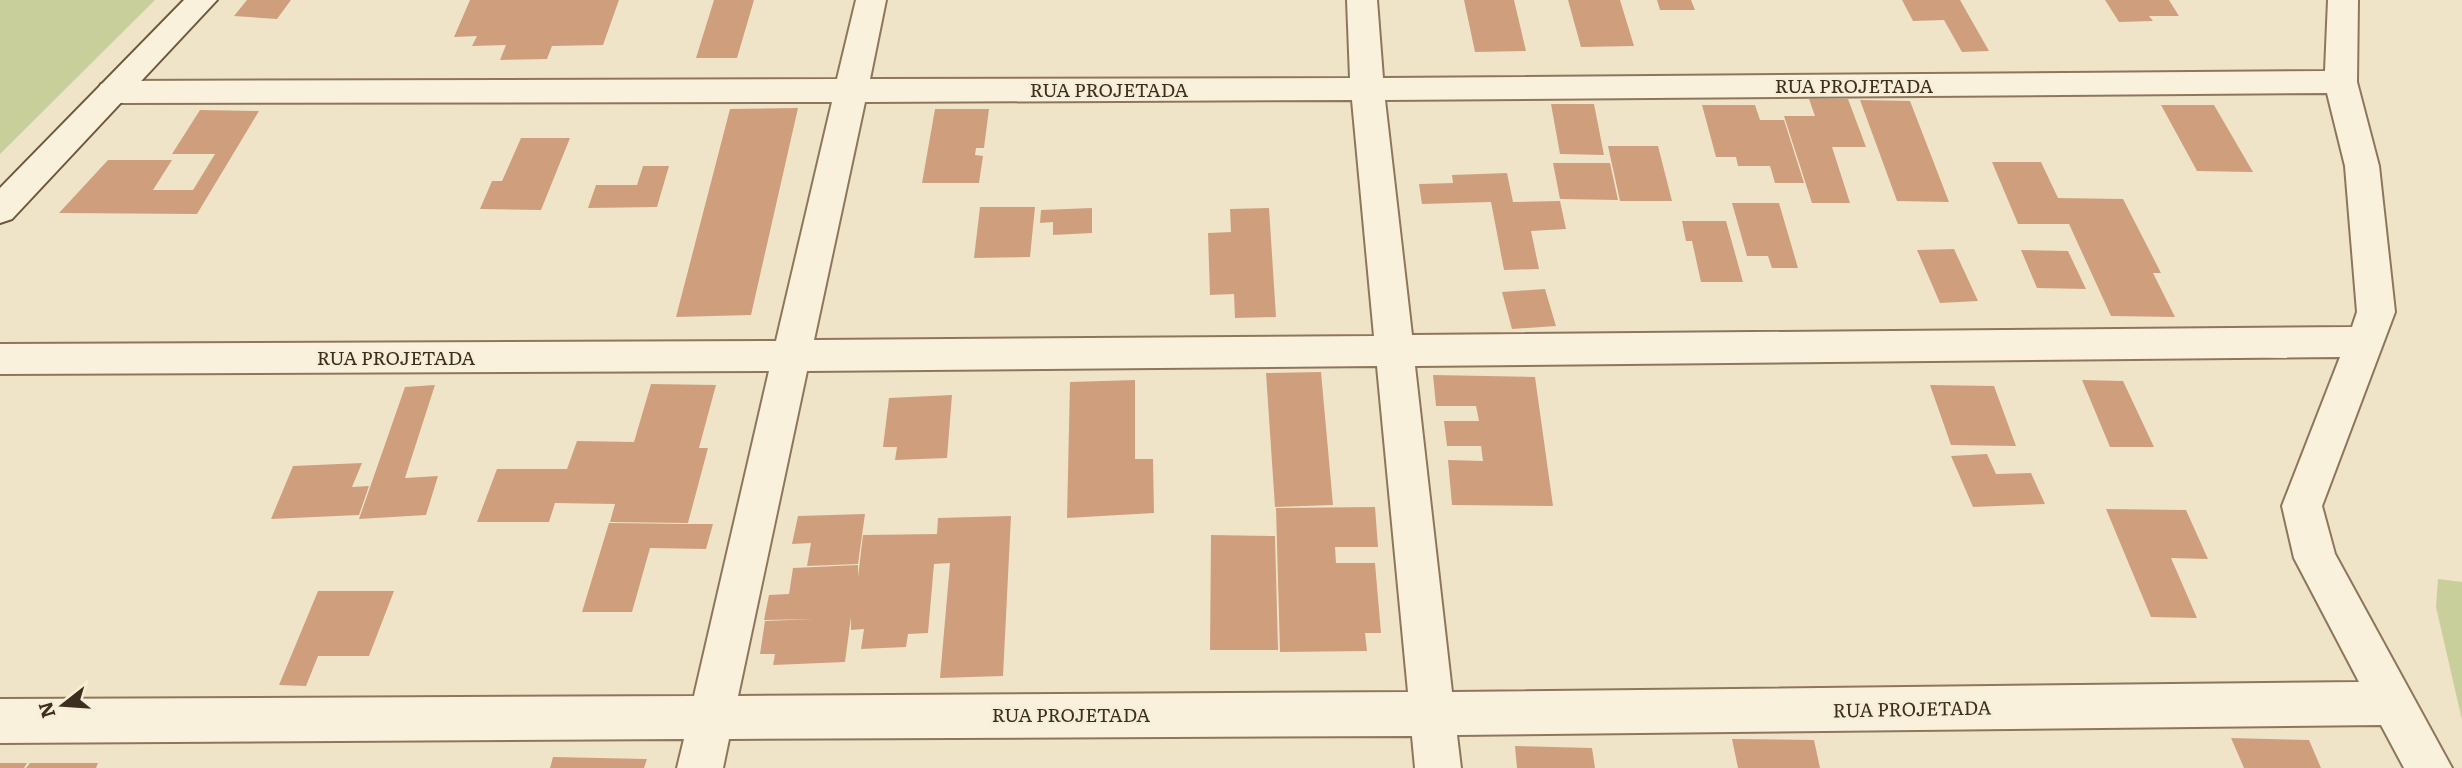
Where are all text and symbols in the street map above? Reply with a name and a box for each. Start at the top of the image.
street label: RUA PROJETADA [1775,71,1933,99]
street label: RUA PROJETADA [1030,75,1188,103]
street label: RUA PROJETADA [317,343,475,371]
north arrow [28,670,98,740]
street label: RUA PROJETADA [1832,693,1992,723]
text: N [30,698,62,722]
street label: RUA PROJETADA [992,700,1150,728]

